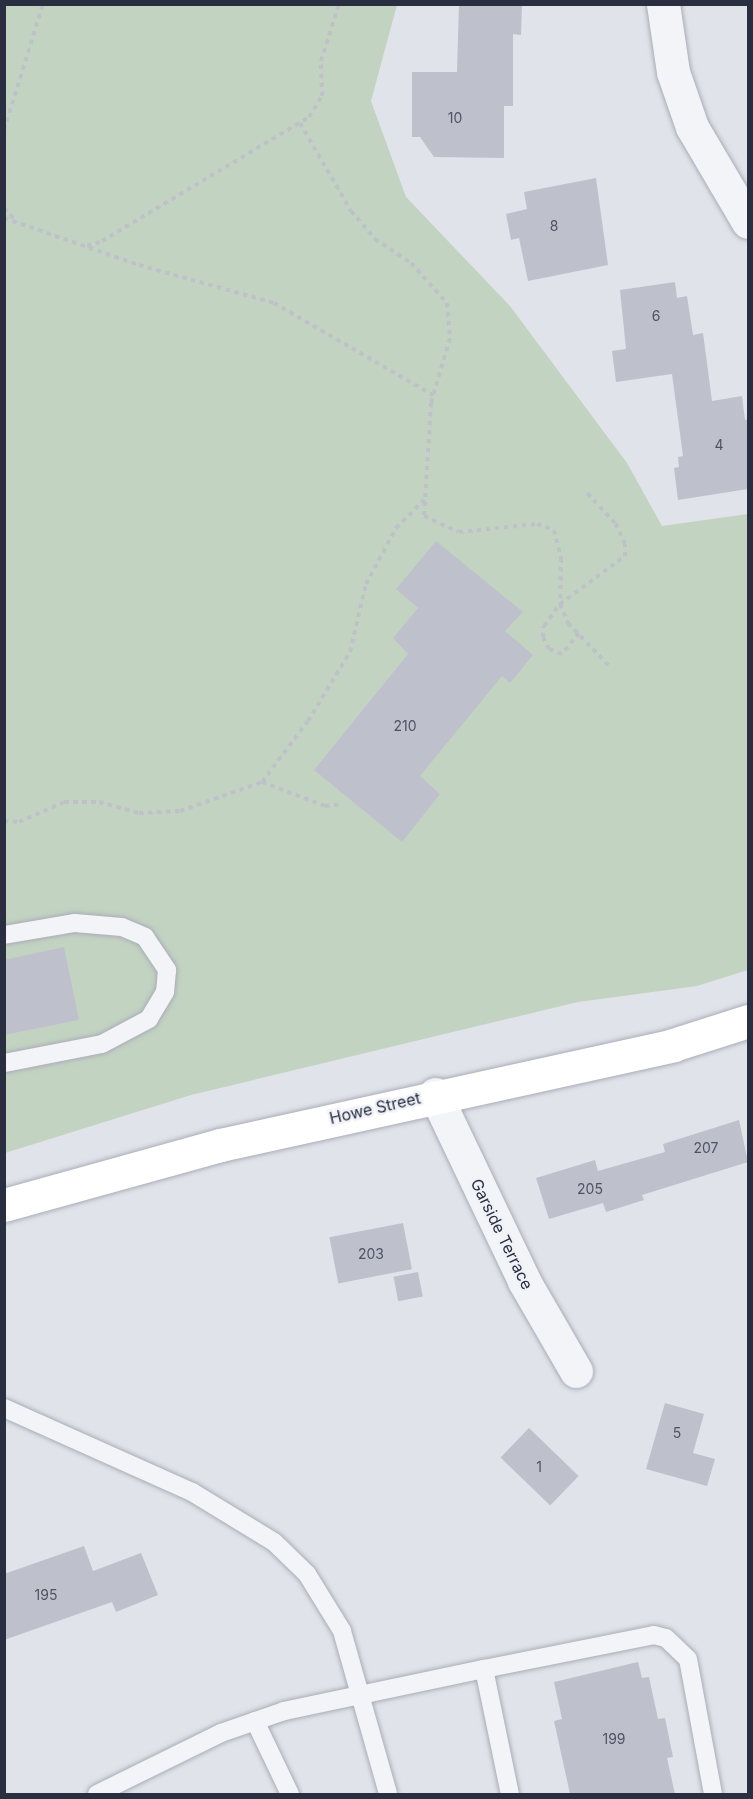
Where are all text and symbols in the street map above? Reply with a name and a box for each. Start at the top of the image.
house number: 10 [448,110,462,126]
house number: 8 [550,218,558,234]
house number: 6 [652,308,660,324]
house number: 4 [714,437,724,453]
house number: 210 [393,718,417,734]
street label: Howe Street [328,1088,422,1128]
house number: 207 [693,1140,719,1156]
street label: Garside Terrace [467,1175,537,1293]
house number: 205 [577,1181,603,1197]
house number: 203 [358,1246,384,1262]
house number: 5 [673,1425,681,1441]
house number: 1 [536,1459,542,1475]
house number: 195 [35,1587,57,1603]
house number: 199 [602,1731,626,1747]

